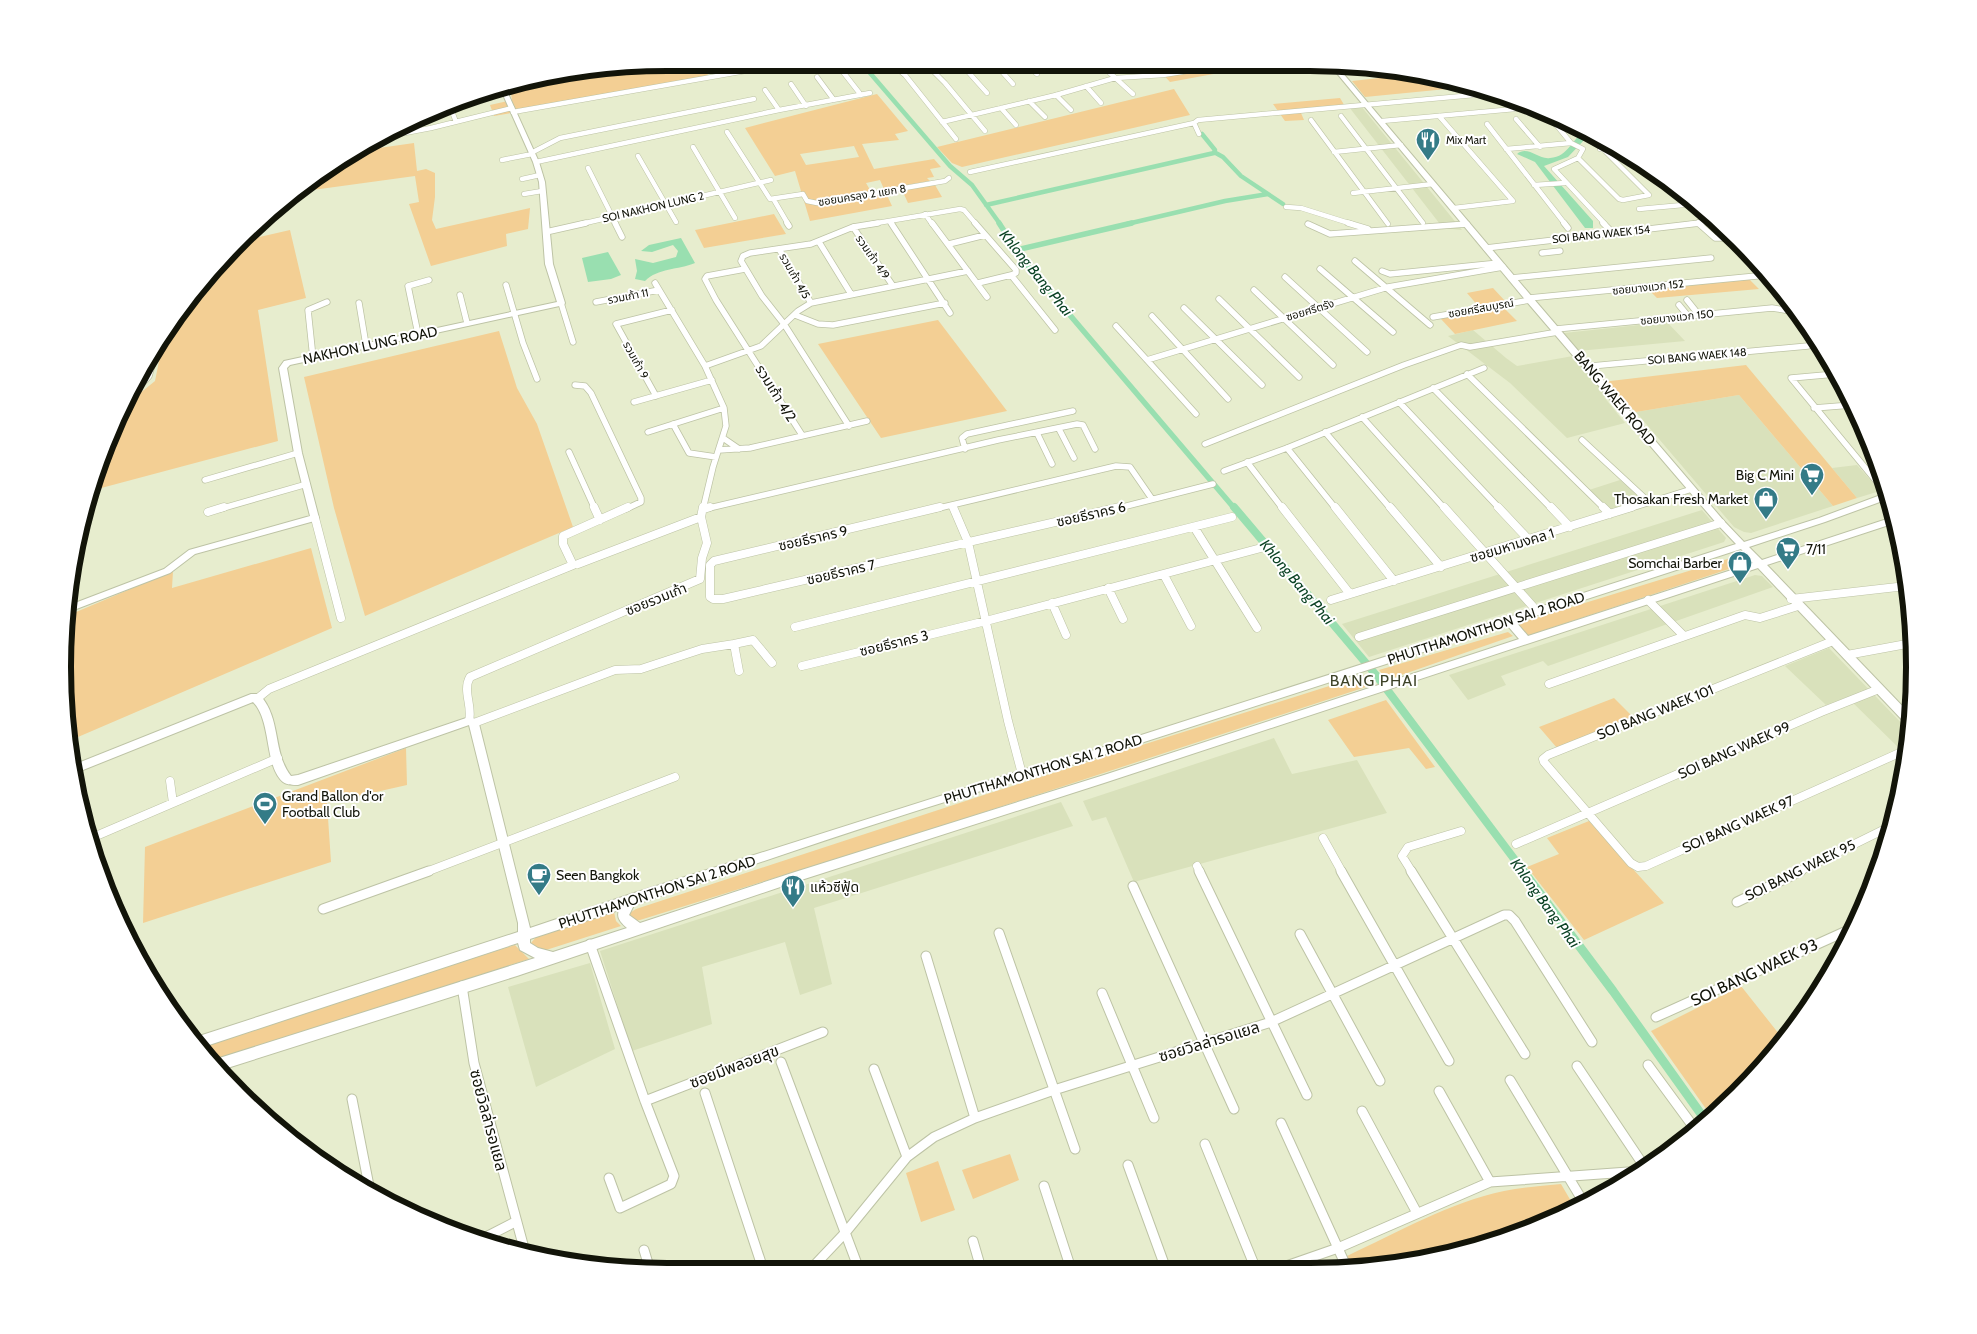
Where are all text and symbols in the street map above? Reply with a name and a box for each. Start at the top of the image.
restaurant icon: Mix Mart [1415,127,1441,161]
place label: Mix Mart [1446,133,1486,147]
street label: ซอยนครลุง 2 แยก 8 [817,181,907,209]
street label: SOI NAKHON LUNG 2 [601,188,705,226]
street label: SOI BANG WAEK 154 [1551,222,1651,246]
water label: Khlong Bang Phai [996,226,1077,320]
street label: รวมเก้า 4/9 [853,232,893,282]
street label: รวมเก้า 4/5 [776,251,814,301]
street label: ซอยบางแวก 152 [1612,276,1685,298]
street label: รวมเก้า 11 [606,285,650,307]
street label: ซอยศรีสมบูรณ์ [1447,295,1515,321]
street label: ซอยศรีตรัง [1284,296,1336,324]
street label: ซอยบางแวก 150 [1640,306,1715,328]
street label: NAKHON LUNG ROAD [301,322,439,368]
street label: รวมเก้า 9 [620,339,652,381]
street label: SOI BANG WAEK 148 [1647,345,1747,367]
street label: BANG WAEK ROAD [1570,347,1660,449]
street label: รวมเก้า 4/2 [752,361,800,425]
supermarket icon: Big C Mini [1799,462,1825,496]
place label: Big C Mini [1736,466,1794,484]
shop icon: Thosakan Fresh Market [1753,486,1779,520]
place label: Thosakan Fresh Market [1614,490,1748,508]
street label: ซอยธีราคร 6 [1054,497,1128,531]
street label: ซอยธีราคร 9 [776,521,850,555]
street label: ซอยมหามงคล 1 [1468,524,1556,566]
water label: Khlong Bang Phai [1256,536,1338,629]
supermarket icon: 7/11 [1775,536,1801,570]
place label: 7/11 [1806,540,1826,558]
shop icon: Somchai Barber [1727,550,1753,584]
place label: Somchai Barber [1628,554,1723,572]
street label: ซอยธีราคร 7 [805,555,877,589]
street label: ซอยรวมเก้า [623,579,689,619]
street label: PHUTTHAMONTHON SAI 2 ROAD [1385,588,1587,668]
street label: ซอยธีราคร 3 [858,626,930,660]
district label: BANG PHAI [1330,671,1418,690]
street label: SOI BANG WAEK 101 [1594,680,1716,744]
street label: SOI BANG WAEK 99 [1675,717,1793,783]
street label: PHUTTHAMONTHON SAI 2 ROAD [942,730,1144,808]
place label: Grand Ballon d'or Football Club [282,787,384,821]
sports icon: Grand Ballon d'or Football Club [252,791,278,825]
street label: SOI BANG WAEK 97 [1679,791,1797,857]
street label: SOI BANG WAEK 95 [1742,835,1858,905]
street label: PHUTTHAMONTHON SAI 2 ROAD [556,852,758,932]
water label: Khlong Bang Phai [1507,855,1584,952]
cafe icon: Seen Bangkok [526,862,552,896]
place label: Seen Bangkok [556,866,640,884]
restaurant icon: แห้วซีฟู้ด [780,874,806,908]
place label: แห้วซีฟู้ด [810,878,859,896]
street label: SOI BANG WAEK 93 [1688,935,1821,1010]
street label: ซอยวิลล่ารอแยล [1156,1017,1262,1066]
street label: ซอยมีพลอยสุข [687,1041,782,1092]
street label: ซอยวิลล่ารอแยล [466,1067,511,1173]

